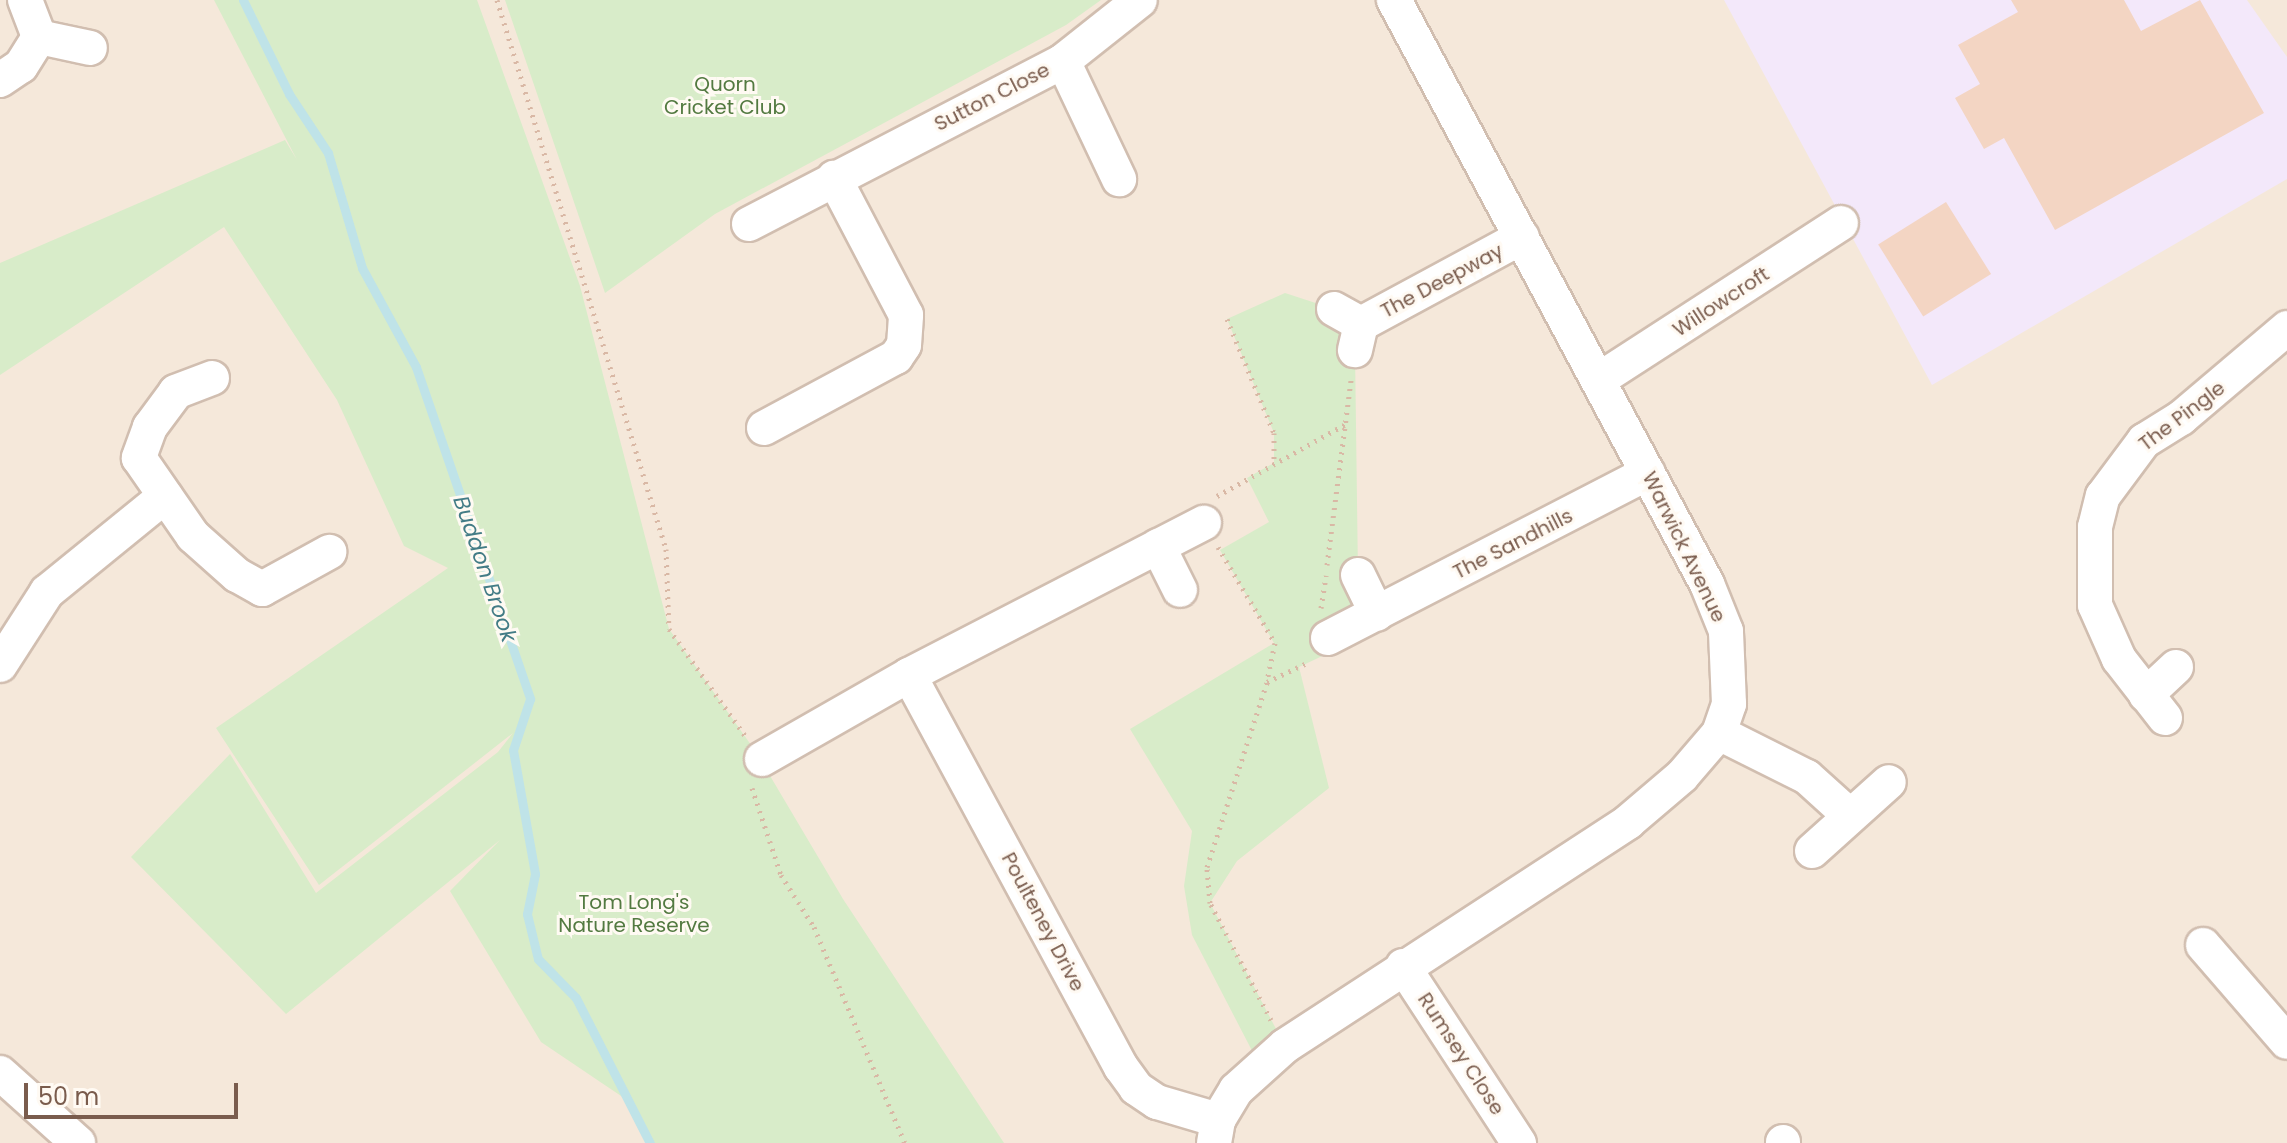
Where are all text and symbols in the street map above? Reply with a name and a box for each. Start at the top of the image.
street label: Sutton Close [930,58,1054,136]
park label: Quorn Cricket Club [664,73,786,120]
street label: The Deepway [1377,239,1507,323]
street label: Willowcroft [1668,262,1774,342]
street label: The Pingle [2134,376,2230,456]
street label: Warwick Avenue [1637,468,1731,626]
water label: Buddon Brook [448,492,522,646]
street label: The Sandhills [1449,504,1577,584]
street label: Poulteney Drive [996,849,1090,995]
park label: Tom Long's Nature Reserve [558,891,710,938]
street label: Rumsey Close [1413,988,1509,1120]
scale bar [28,1067,242,1117]
text: 50 m [38,1080,99,1113]

